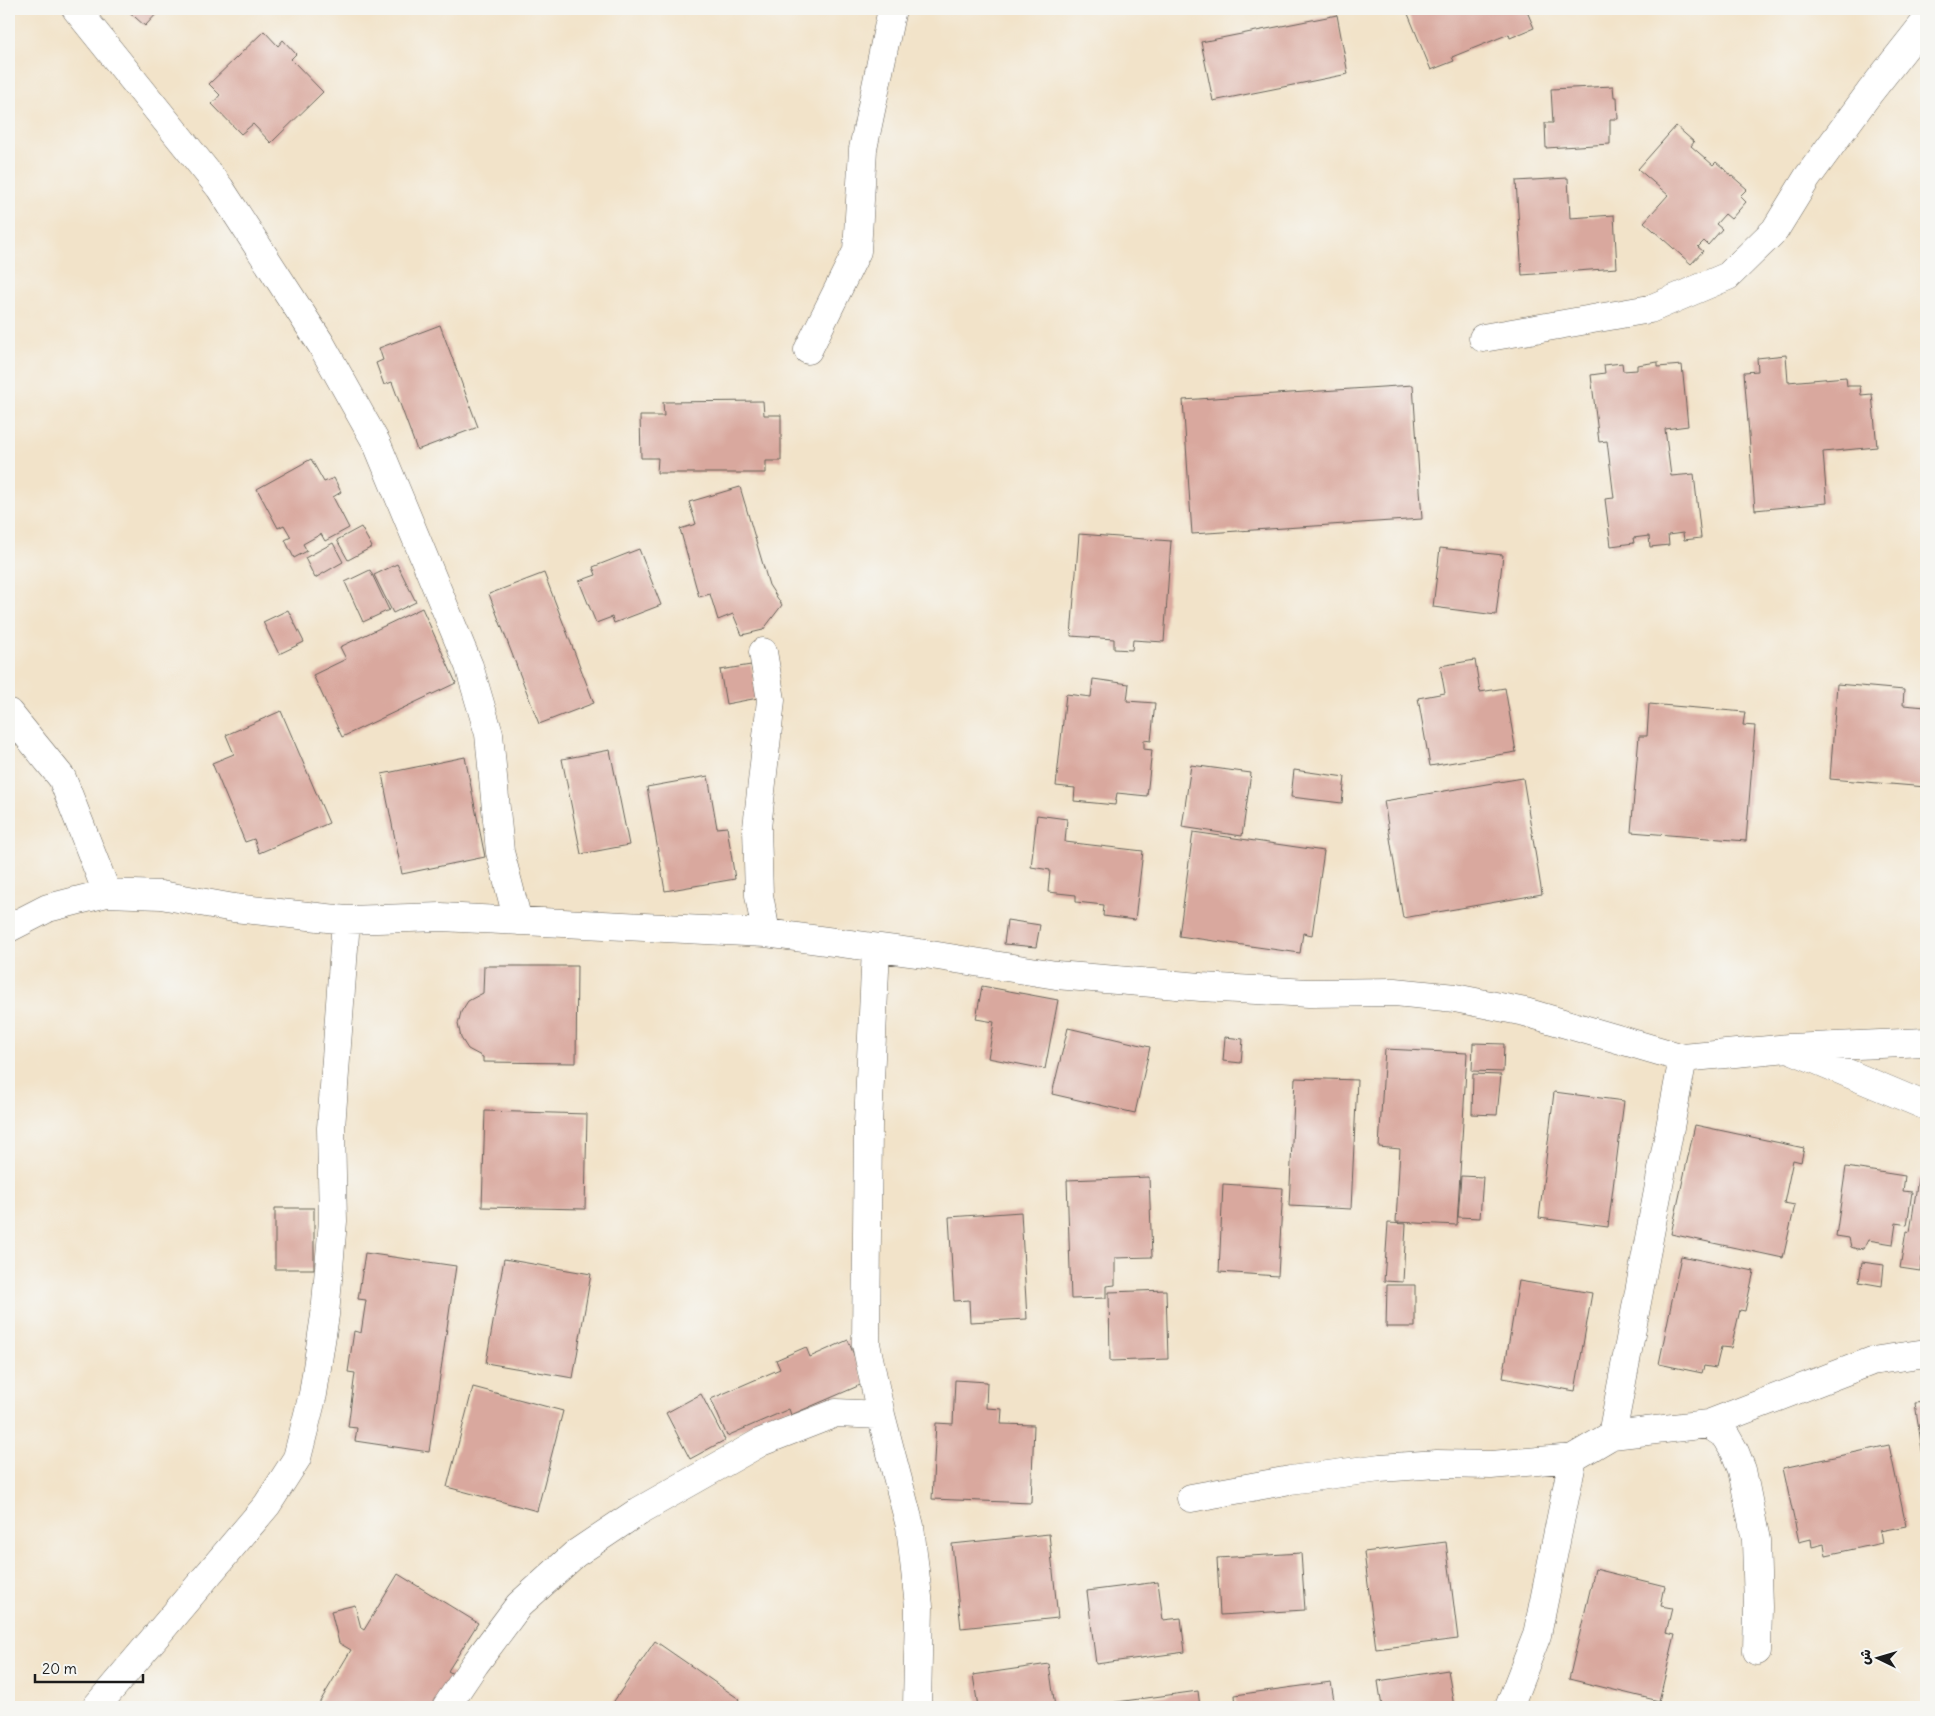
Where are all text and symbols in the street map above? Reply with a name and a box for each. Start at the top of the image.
north arrow [1852,1634,1902,1684]
text: ش [1855,1648,1875,1665]
scale bar [35,1651,142,1683]
text: 20 m [42,1659,77,1678]

